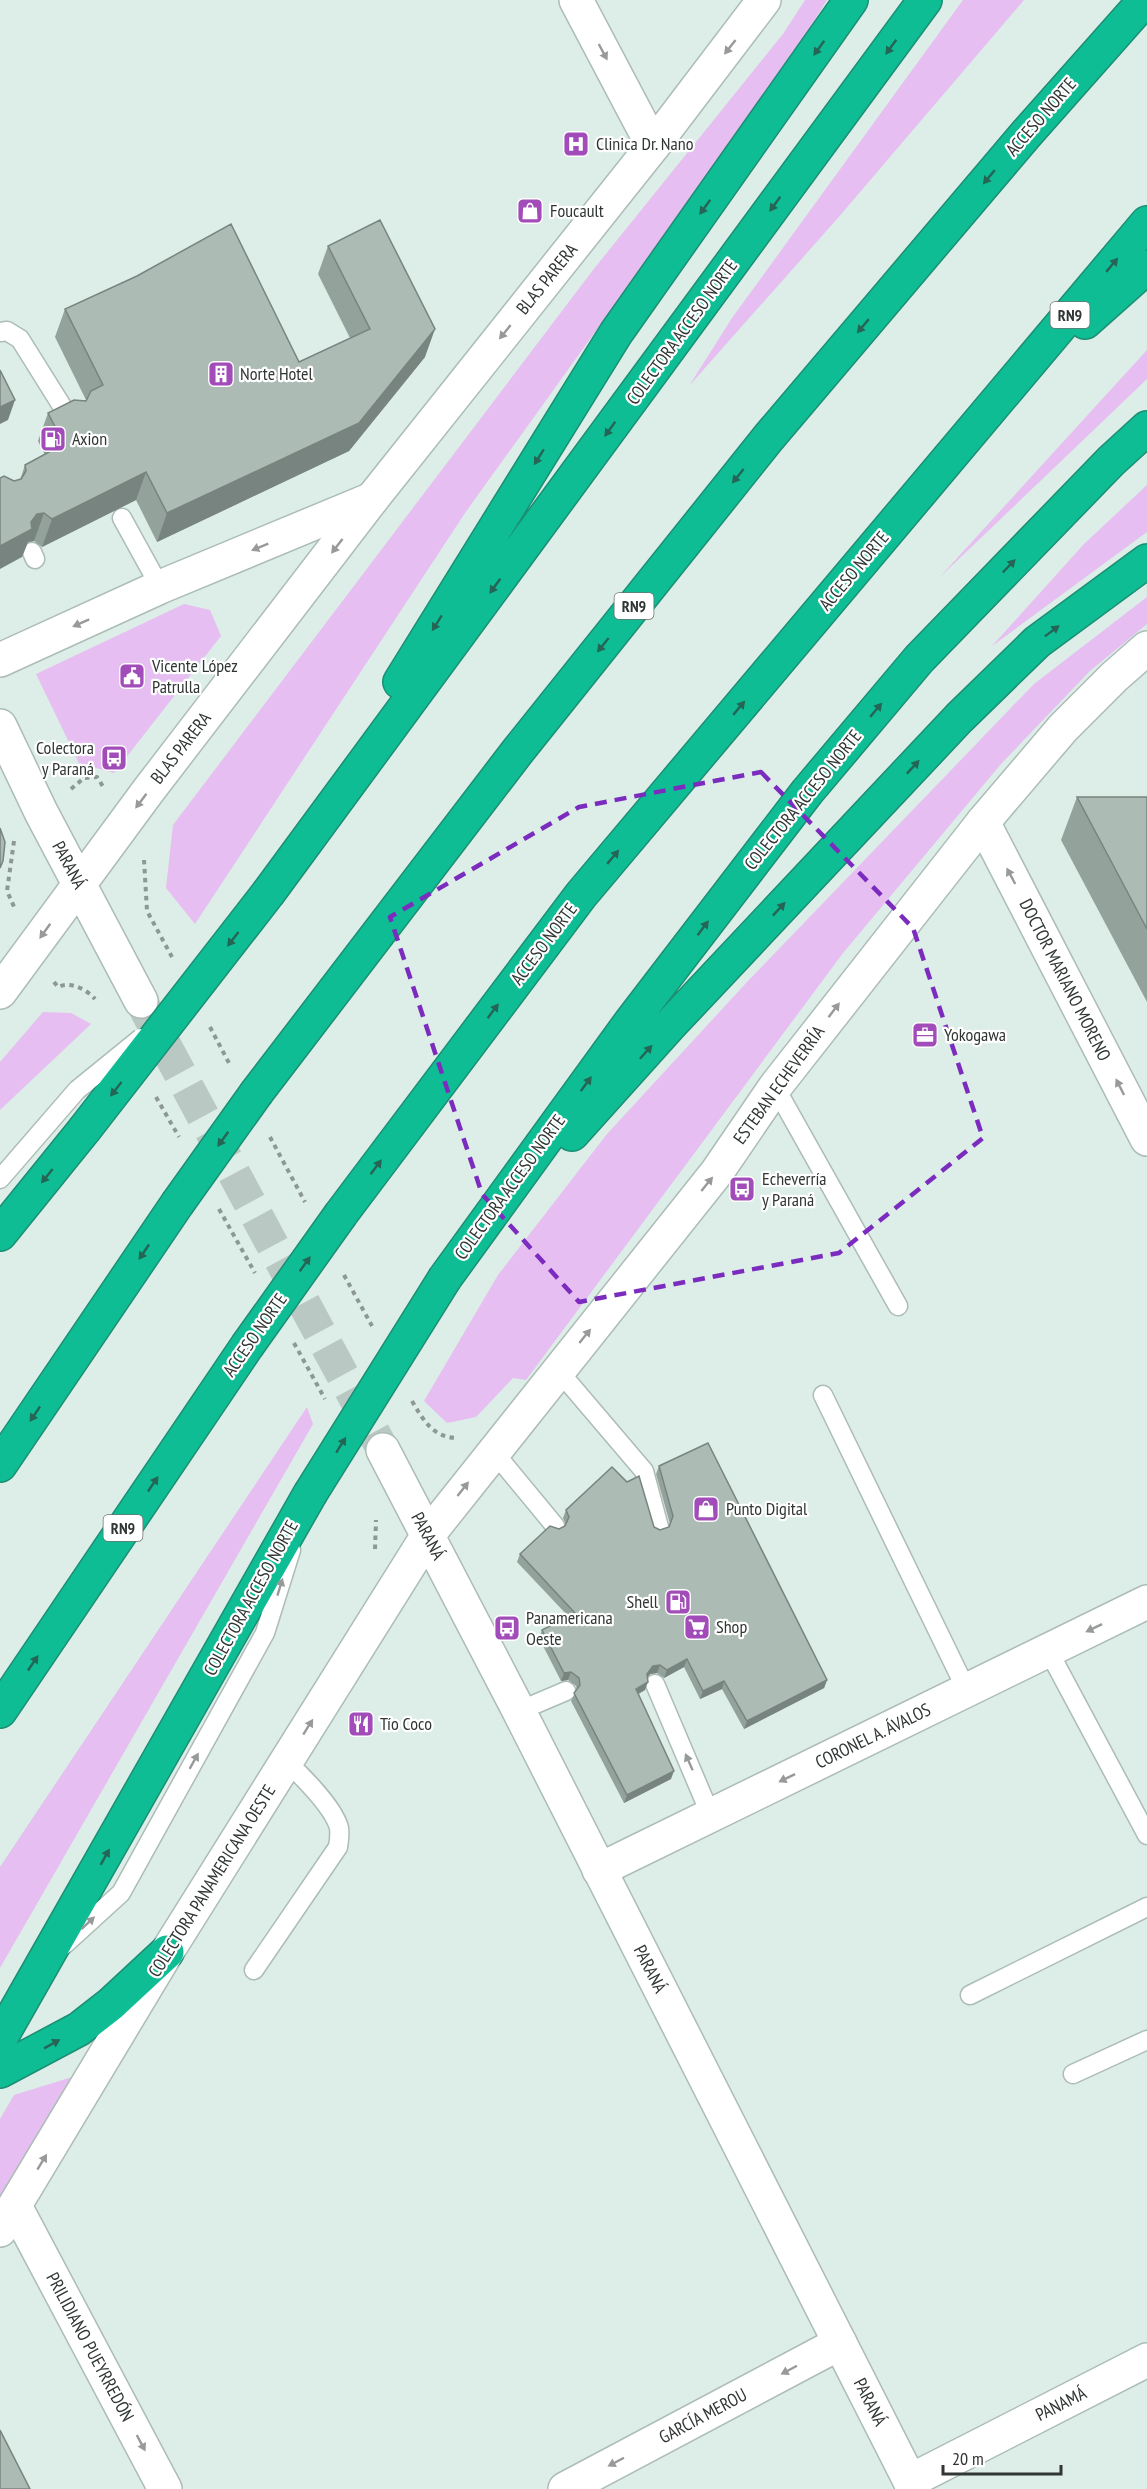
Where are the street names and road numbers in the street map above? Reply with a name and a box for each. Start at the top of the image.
street label: ACCESO NORTE [1000,73,1081,161]
street label: BLAS PARERA [511,238,583,319]
street label: COLECTORA ACCESO NORTE [621,255,742,409]
road number: RN9 [1050,302,1090,328]
street label: ACCESO NORTE [814,526,893,615]
road number: RN9 [614,593,654,619]
street label: BLAS PARERA [145,707,216,788]
street label: COLECTORA ACCESO NORTE [739,725,866,875]
street label: PARANÁ [47,837,92,893]
street label: DOCTOR MARIANO MORENO [1015,895,1116,1065]
street label: ACCESO NORTE [505,898,582,989]
street label: ESTEBAN ECHEVERRÍA [728,1020,830,1149]
street label: COLECTORA ACCESO NORTE [449,1110,570,1264]
street label: ACCESO NORTE [217,1289,292,1381]
street label: PARANÁ [406,1508,451,1564]
road number: RN9 [104,1515,142,1541]
street label: COLECTORA ACCESO NORTE [198,1516,303,1679]
street label: CORONEL A. ÁVALOS [811,1698,935,1773]
street label: COLECTORA PANAMERICANA OESTE [143,1780,280,1981]
street label: PARANÁ [629,1941,672,1997]
street label: PRILIDIANO PUEYRREDÓN [41,2268,139,2425]
street label: PARANÁ [849,2374,892,2430]
street label: PANAMÁ [1032,2381,1090,2426]
street label: GARCÍA MEROU [655,2383,751,2448]

